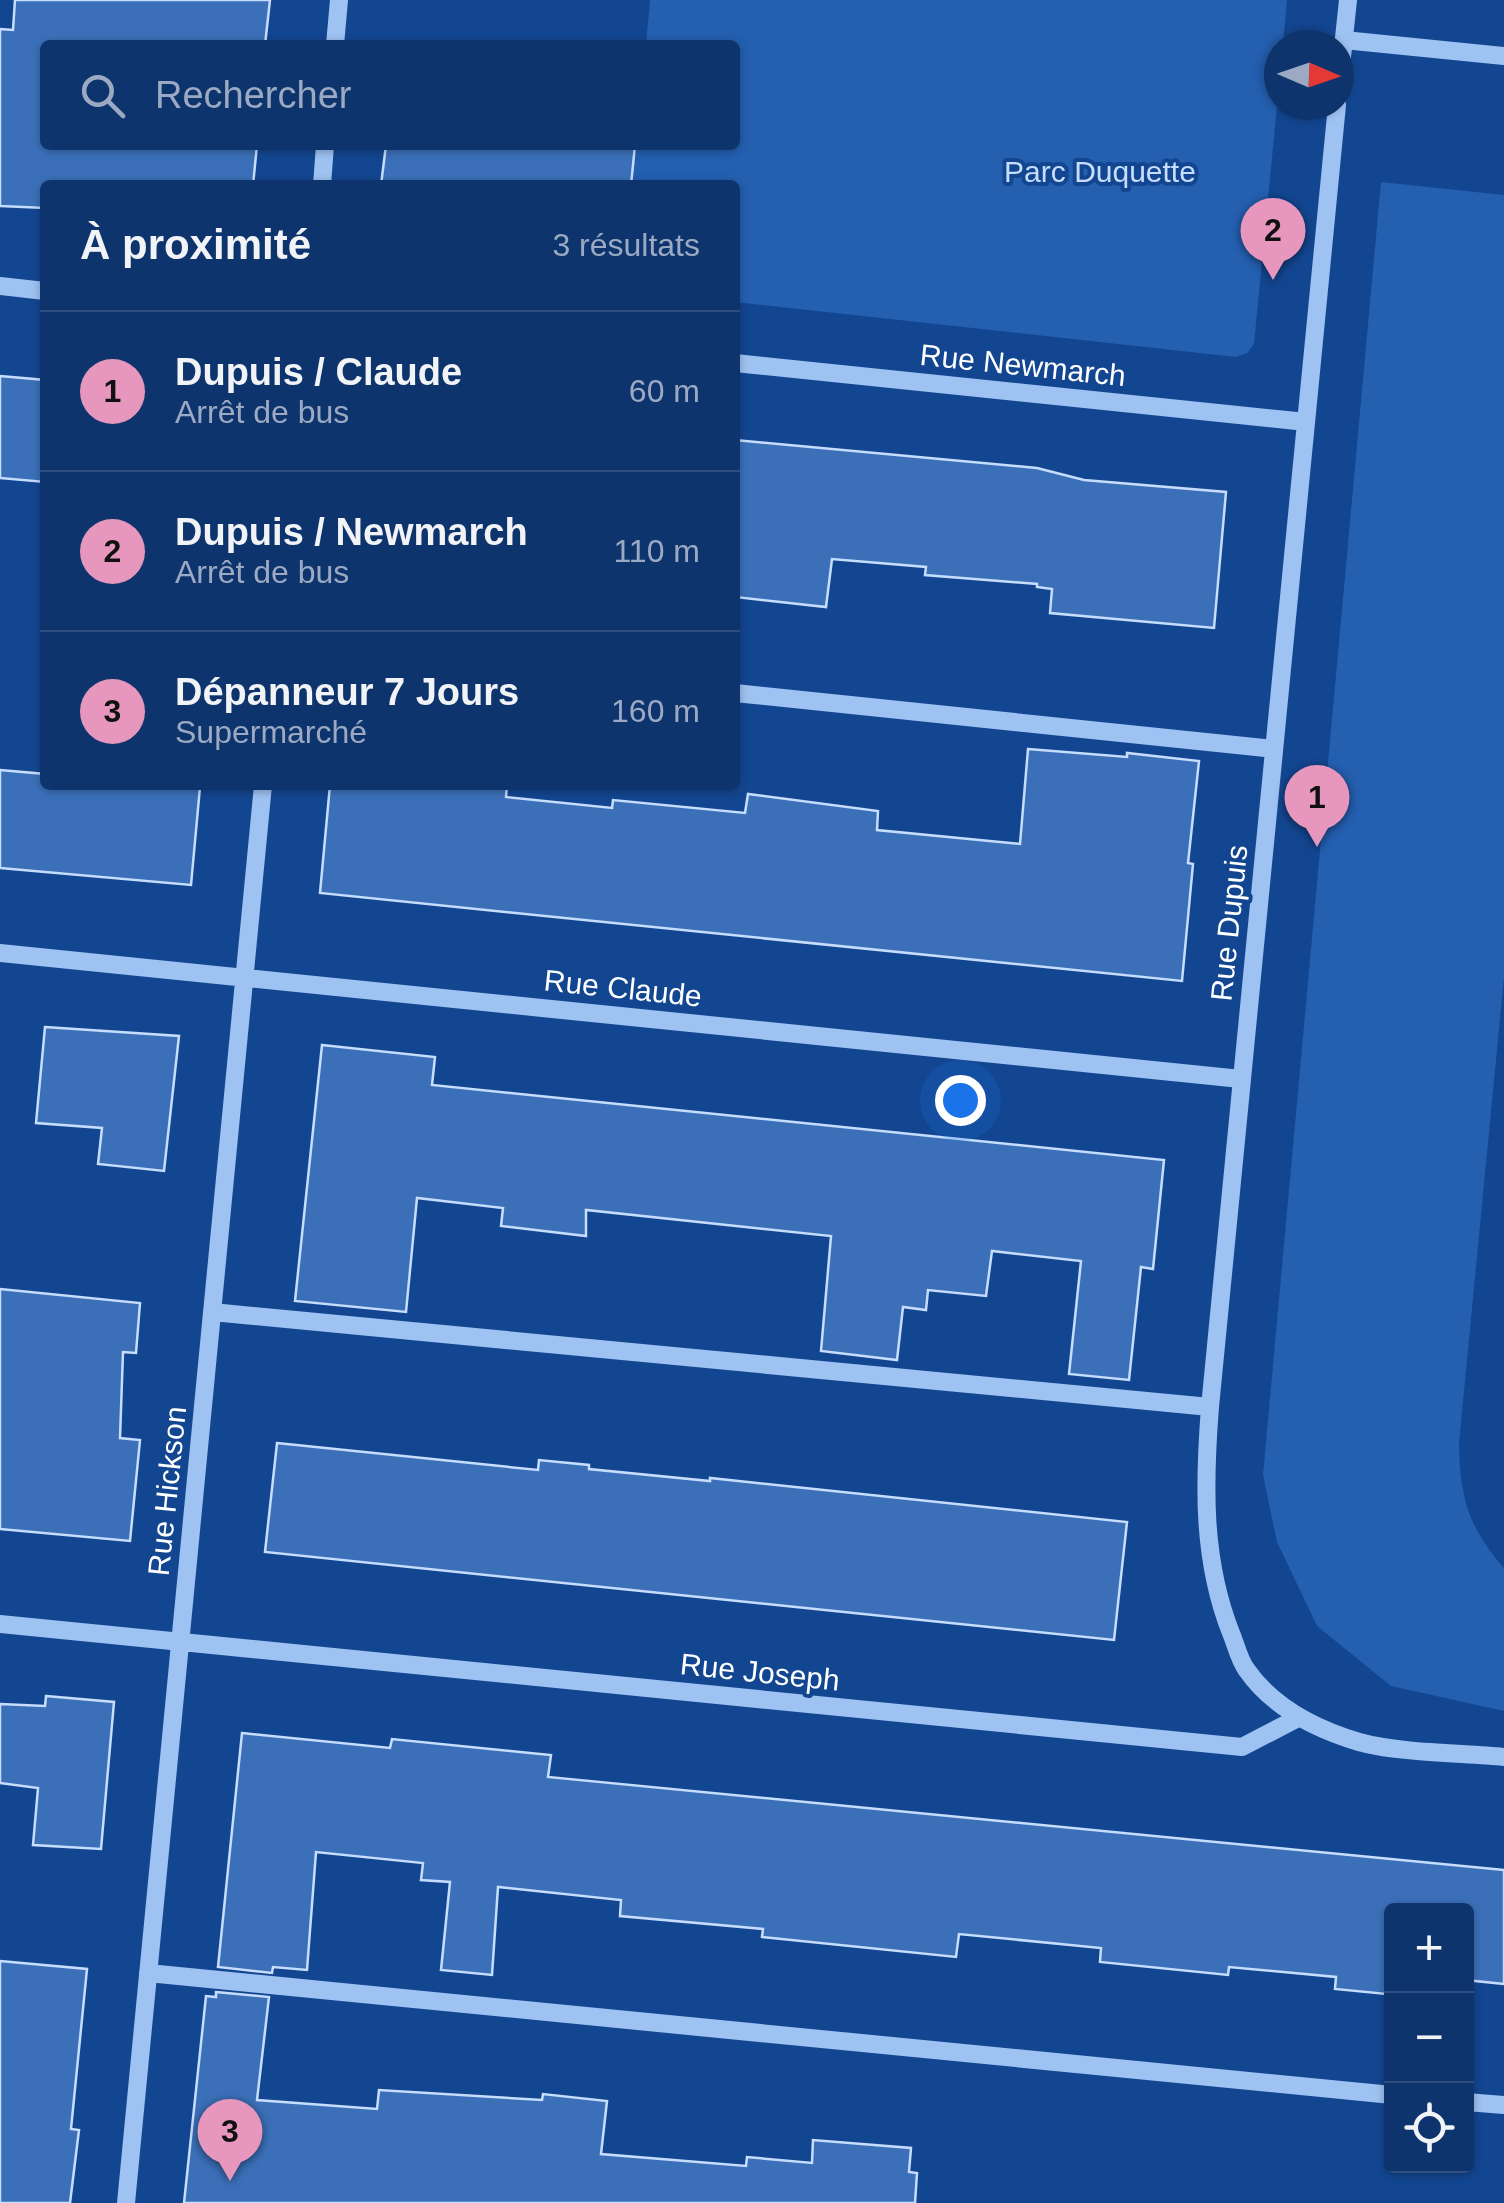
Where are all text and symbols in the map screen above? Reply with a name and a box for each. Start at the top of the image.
north arrow [1264,30,1354,120]
search box [40,40,740,150]
icon: search [75,68,130,123]
text: Rechercher [155,74,351,116]
park label: Parc Duquette [1004,155,1196,188]
pin: 2 [1240,198,1306,280]
text: À proximité [80,221,311,268]
text: 3 résultats [552,227,700,263]
street label: Rue Newmarch [918,338,1128,392]
text: Dupuis / Claude [175,351,462,393]
text: 1 [104,373,121,409]
text: 60 m [629,373,700,409]
text: Arrêt de bus [175,394,349,430]
text: Dupuis / Newmarch [175,511,528,553]
text: 2 [104,533,121,569]
text: 110 m [613,533,700,569]
text: Arrêt de bus [175,554,349,590]
text: Dépanneur 7 Jours [175,671,519,713]
text: 3 [104,693,121,729]
text: 160 m [611,693,700,729]
text: Supermarché [175,714,367,750]
pin: 1 [1284,764,1350,847]
street label: Rue Dupuis [1204,843,1254,1003]
street label: Rue Claude [542,963,704,1013]
your location [935,1075,986,1126]
street label: Rue Hickson [142,1405,192,1577]
street label: Rue Joseph [679,1647,841,1697]
map controls [1384,1903,1474,2173]
button: + [1384,1903,1474,1993]
button: − [1384,1993,1474,2083]
button: locate [1384,2083,1474,2173]
pin: 3 [198,2098,262,2181]

